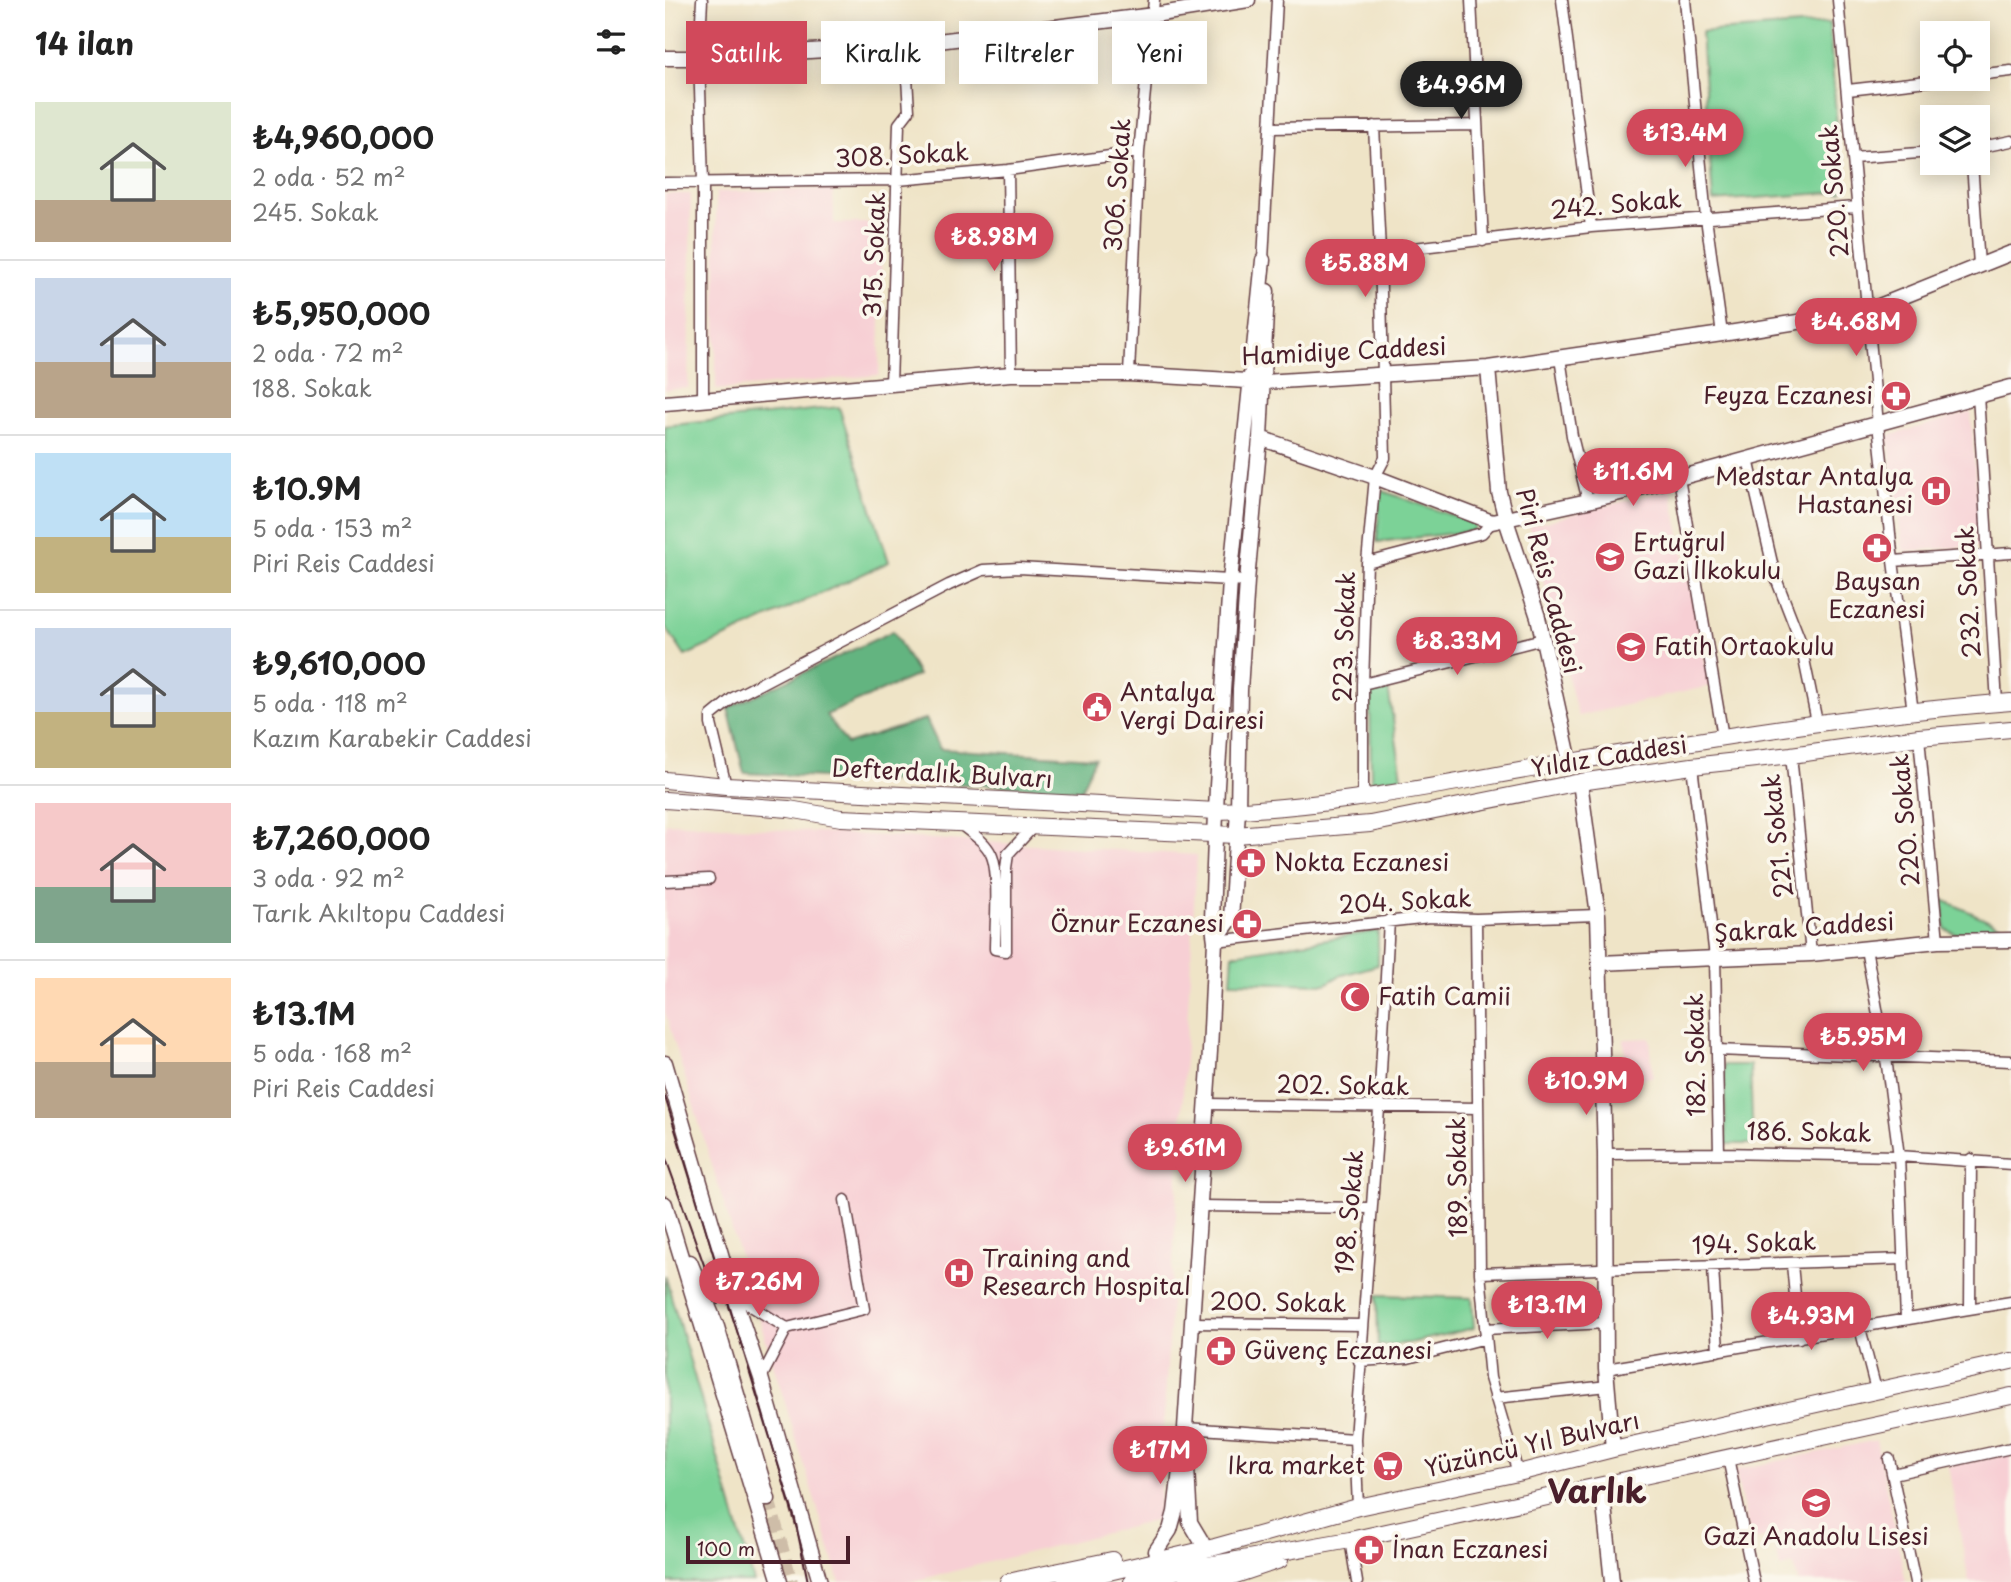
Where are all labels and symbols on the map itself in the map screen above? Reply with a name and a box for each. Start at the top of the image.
pin: ₺4.96M [1404,61,1518,121]
pin: ₺13.4M [1628,110,1742,169]
street label: 306. Sokak [1093,117,1139,253]
street label: 220. Sokak [1809,123,1857,259]
street label: 308. Sokak [834,133,970,175]
street label: 242. Sokak [1549,179,1683,227]
street label: 315. Sokak [853,191,893,319]
pin: ₺8.98M [937,214,1051,273]
pin: ₺5.88M [1308,240,1422,299]
pin: ₺4.68M [1799,298,1913,358]
street label: Hamidiye Caddesi [1241,327,1447,373]
place label: Feyza Eczanesi [1703,376,1873,412]
pharmacy icon: Feyza Eczanesi [1879,379,1913,413]
pin: ₺11.6M [1576,448,1690,508]
place label: Medstar Antalya Hastanesi [1715,457,1913,521]
hospital icon: Medstar Antalya Hastanesi [1919,474,1953,508]
street label: Piri Reis Caddesi [1508,484,1592,677]
place label: Ertuğrul Gazi İlkokulu [1633,523,1781,587]
street label: 232. Sokak [1946,525,1988,659]
pharmacy icon: Baysan Eczanesi [1860,531,1894,565]
school or university icon: Ertuğrul Gazi İlkokulu [1593,540,1627,574]
place label: Baysan Eczanesi [1829,562,1925,626]
street label: 223. Sokak [1323,571,1363,703]
pin: ₺8.33M [1400,618,1514,677]
place label: Fatih Ortaokulu [1654,627,1835,663]
school or university icon: Fatih Ortaokulu [1614,630,1648,664]
place label: Antalya Vergi Dairesi [1120,673,1265,737]
public building icon: Antalya Vergi Dairesi [1080,690,1114,724]
street label: Yıldız Caddesi [1528,725,1689,785]
street label: Defterdalık Bulvarı [831,748,1053,796]
street label: 220. Sokak [1880,752,1928,888]
street label: 221. Sokak [1752,772,1800,900]
place label: Nokta Eczanesi [1274,843,1449,879]
pharmacy icon: Nokta Eczanesi [1234,846,1268,880]
street label: 204. Sokak [1338,879,1472,921]
street label: Şakrak Caddesi [1713,902,1895,950]
place label: Öznur Eczanesi [1050,904,1224,940]
pharmacy icon: Öznur Eczanesi [1230,907,1264,941]
place label: Fatih Camii [1378,977,1511,1013]
mosque icon: Fatih Camii [1338,980,1372,1014]
street label: 182. Sokak [1675,993,1713,1117]
pin: ₺5.95M [1806,1014,1920,1073]
pin: ₺10.9M [1529,1058,1643,1117]
street label: 202. Sokak [1276,1065,1410,1103]
street label: 186. Sokak [1746,1112,1872,1150]
street label: 189. Sokak [1437,1116,1475,1238]
pin: ₺9.61M [1128,1124,1242,1184]
street label: 198. Sokak [1325,1148,1371,1276]
street label: 194. Sokak [1691,1222,1817,1262]
place label: Training and Research Hospital [982,1239,1191,1303]
hospital icon: Training and Research Hospital [942,1256,976,1290]
pin: ₺7.26M [702,1258,816,1318]
street label: 200. Sokak [1209,1282,1347,1320]
pin: ₺13.1M [1490,1282,1604,1341]
pin: ₺4.93M [1754,1292,1868,1352]
place label: Güvenç Eczanesi [1244,1331,1432,1367]
pharmacy icon: Güvenç Eczanesi [1204,1334,1238,1368]
street label: Yüzüncü Yıl Bulvarı [1421,1401,1643,1485]
pin: ₺17M [1119,1426,1201,1486]
place label: Ikra market [1227,1446,1365,1482]
supermarket icon: Ikra market [1371,1449,1405,1483]
district label: Varlık [1547,1466,1647,1514]
school or university icon: Gazi Anadolu Lisesi [1799,1486,1833,1520]
place label: Gazi Anadolu Lisesi [1703,1517,1929,1553]
place label: İnan Eczanesi [1392,1530,1548,1566]
scale bar [686,1533,851,1565]
pharmacy icon: İnan Eczanesi [1352,1533,1386,1567]

